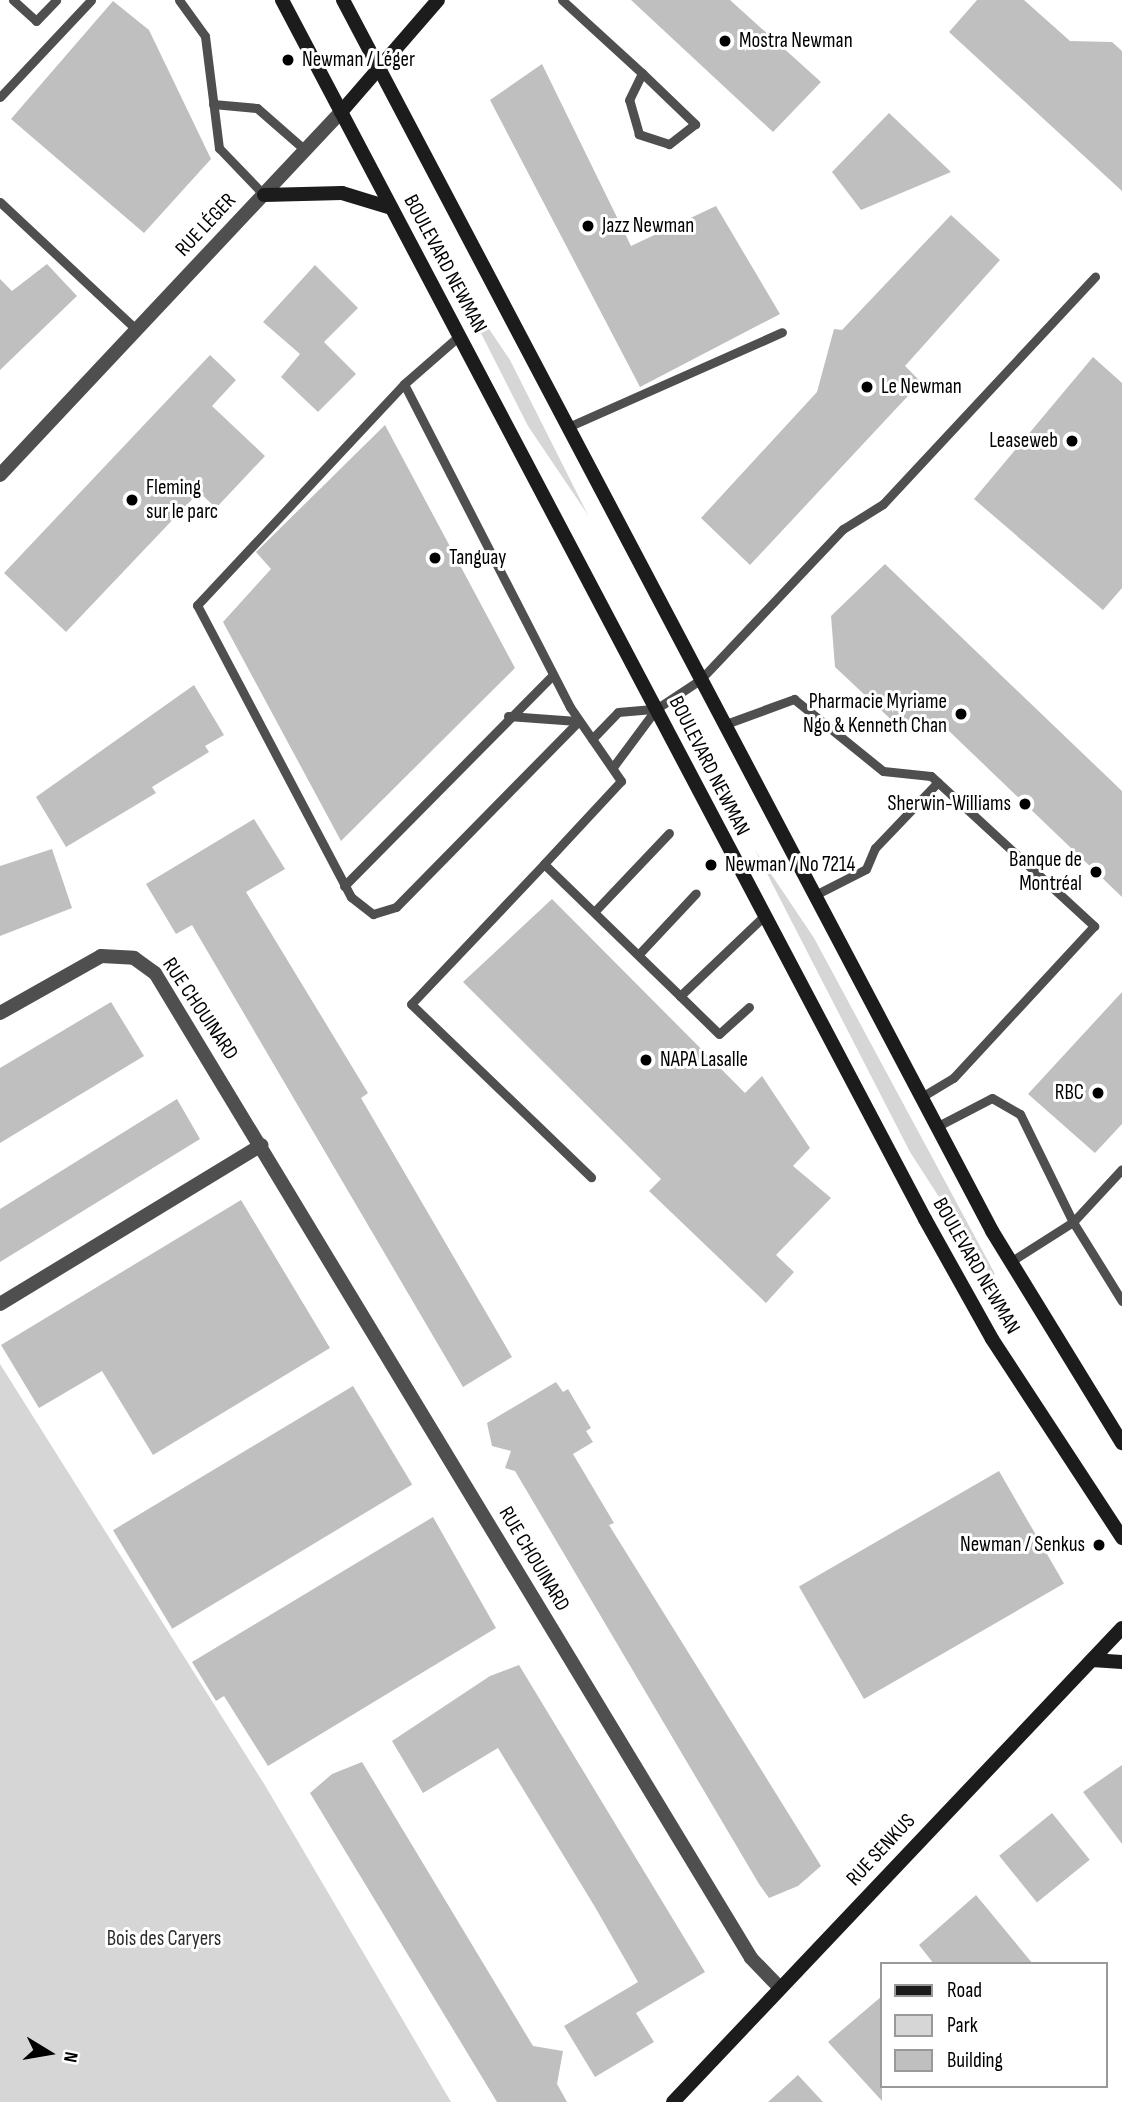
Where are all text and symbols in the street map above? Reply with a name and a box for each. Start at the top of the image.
place label: Mostra Newman [739,28,853,54]
marker: Mostra Newman [717,33,733,49]
place label: Newman / Léger [302,47,415,73]
marker: Newman / Léger [280,52,296,68]
street label: RUE LÉGER [171,188,241,262]
street label: BOULEVARD NEWMAN [398,191,492,337]
place label: Jazz Newman [602,213,694,239]
marker: Jazz Newman [580,218,596,234]
place label: Le Newman [881,374,962,400]
marker: Le Newman [859,379,875,395]
place label: Leaseweb [989,428,1058,454]
marker: Leaseweb [1064,433,1080,449]
place label: Fleming sur le parc [146,475,218,525]
marker: Fleming sur le parc [124,492,140,508]
place label: Tanguay [449,545,506,571]
marker: Tanguay [427,550,443,566]
place label: Pharmacie Myriame Ngo & Kenneth Chan [803,689,947,739]
street label: BOULEVARD NEWMAN [663,692,755,840]
marker: Pharmacie Myriame Ngo & Kenneth Chan [953,706,969,722]
place label: Sherwin-Williams [888,791,1011,817]
marker: Sherwin-Williams [1017,796,1033,812]
place label: Banque de Montréal [1009,847,1082,897]
place label: Newman / No 7214 [725,852,855,878]
marker: Newman / No 7214 [703,857,719,873]
marker: Banque de Montréal [1088,864,1104,880]
street label: RUE CHOUINARD [157,953,243,1065]
place label: NAPA Lasalle [660,1047,748,1073]
marker: NAPA Lasalle [638,1052,654,1068]
place label: RBC [1055,1080,1084,1106]
marker: RBC [1090,1085,1106,1101]
street label: BOULEVARD NEWMAN [927,1193,1025,1339]
street label: RUE CHOUINARD [493,1502,575,1616]
place label: Newman / Senkus [960,1532,1085,1558]
marker: Newman / Senkus [1091,1537,1107,1553]
street label: RUE SENKUS [841,1809,921,1891]
park label: Bois des Caryers [107,1926,221,1952]
legend [880,1962,1108,2088]
text: Road [947,1978,982,2003]
text: Park [947,2013,978,2038]
north arrow [14,2018,84,2088]
text: Building [947,2048,1003,2073]
text: N [58,2050,82,2064]

